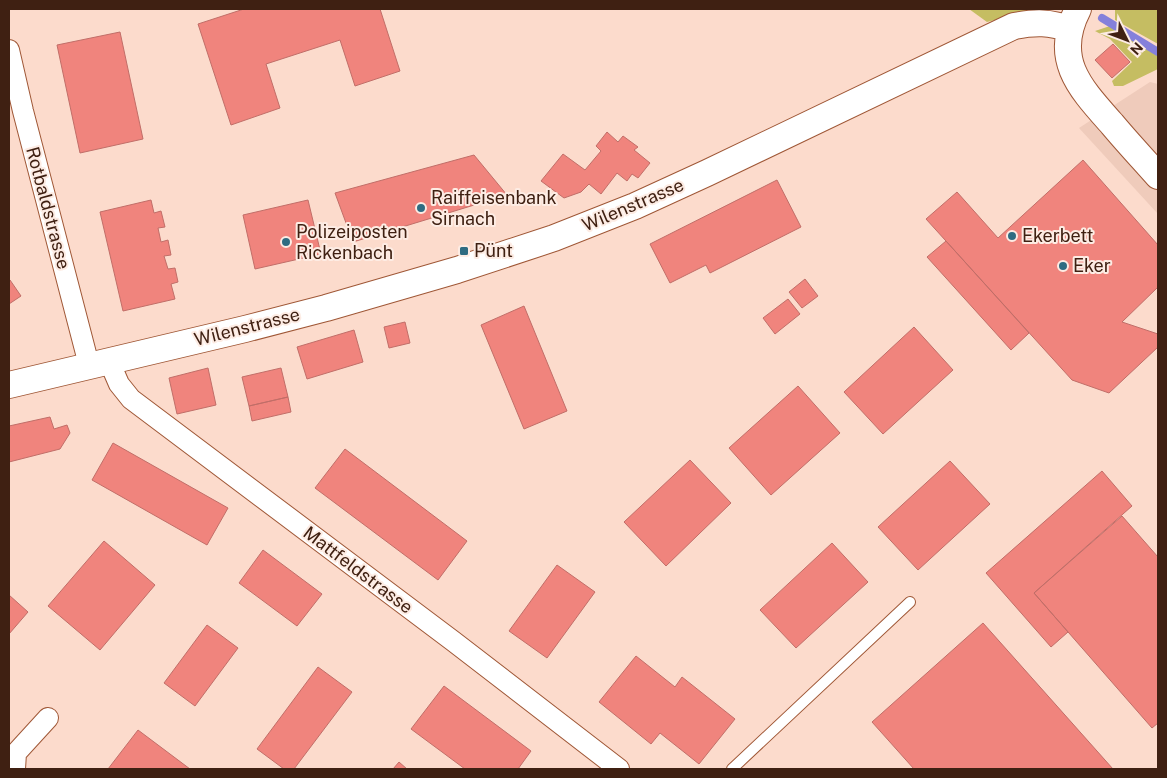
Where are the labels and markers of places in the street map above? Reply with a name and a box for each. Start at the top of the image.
place label: Raiffeisenbank Sirnach [431,187,557,229]
marker: Raiffeisenbank Sirnach [415,202,427,214]
place label: Polizeiposten Rickenbach [296,221,408,263]
place label: Ekerbett [1022,225,1093,246]
marker: Ekerbett [1006,230,1018,242]
marker: Polizeiposten Rickenbach [280,236,292,248]
place label: Pünt [474,240,513,261]
marker: Pünt [458,245,470,257]
place label: Eker [1073,255,1111,276]
marker: Eker [1057,260,1069,272]

